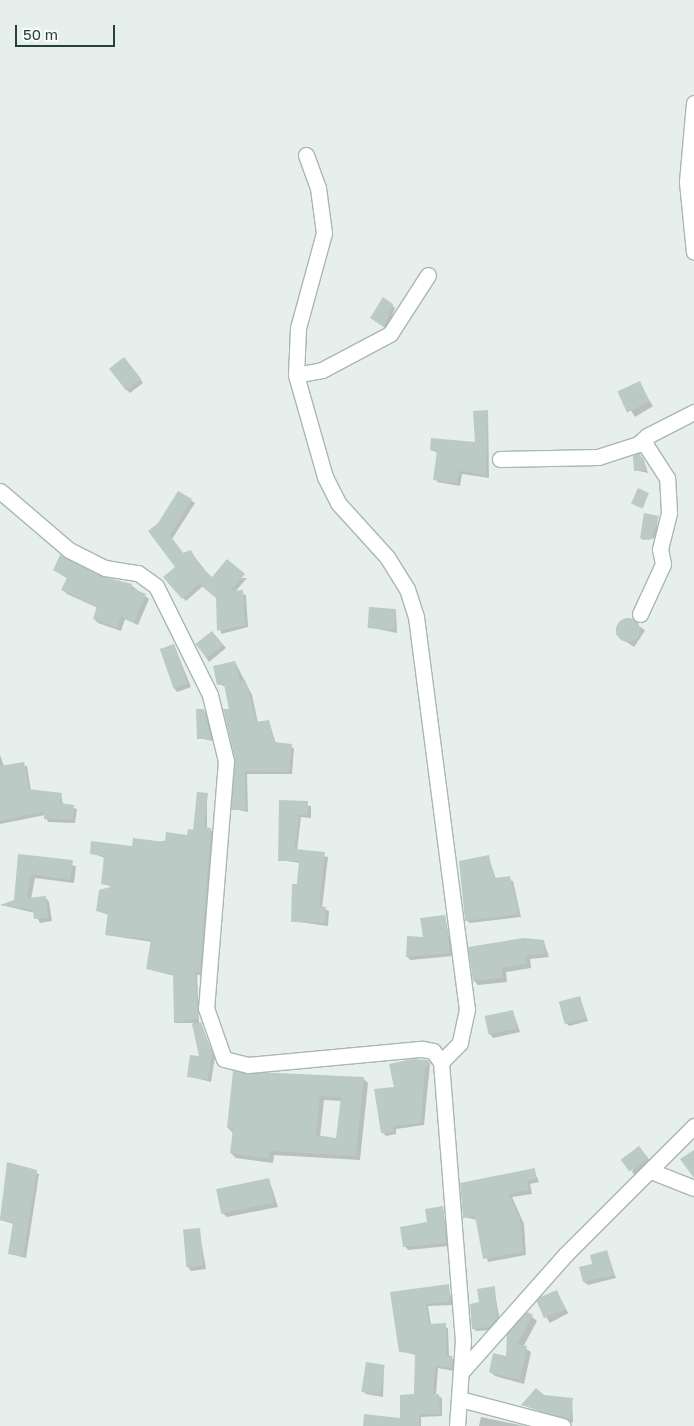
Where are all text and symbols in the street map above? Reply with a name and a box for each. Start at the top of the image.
scale bar [18,15,118,47]
text: 50 m [23,25,58,43]

